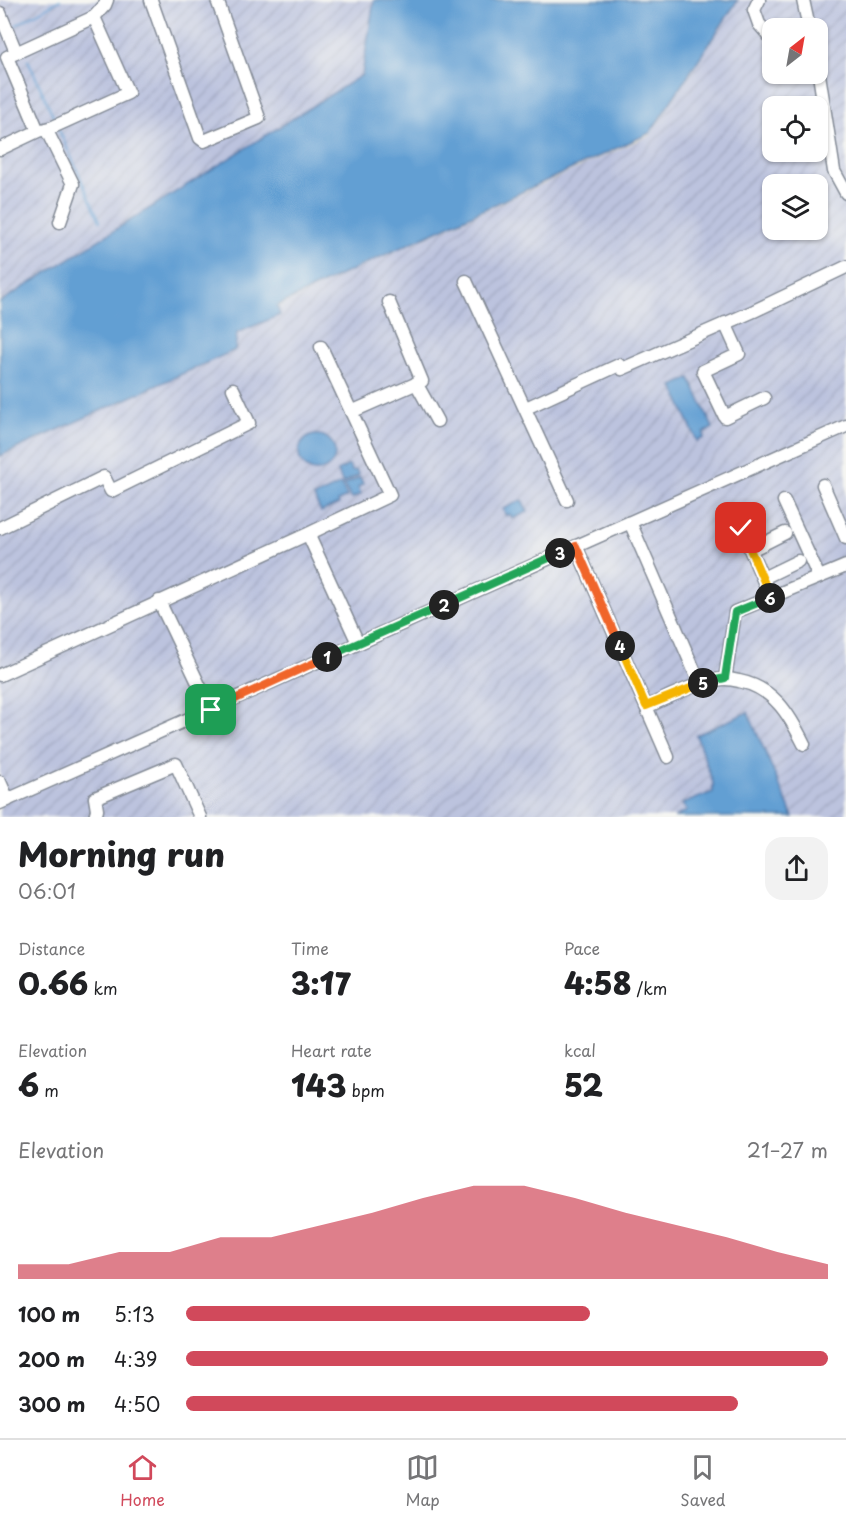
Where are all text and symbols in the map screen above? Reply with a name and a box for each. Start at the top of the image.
north arrow [762,18,828,84]
map controls [762,18,828,240]
button: locate [762,96,828,162]
button: layers [762,174,828,240]
pin [715,502,766,553]
icon: check [724,511,757,544]
pin: 3 [545,538,575,568]
text: 3 [555,541,565,565]
pin: 6 [755,583,785,613]
text: 6 [764,586,776,610]
pin: 2 [429,590,459,620]
text: 2 [438,593,450,617]
pin: 4 [605,631,635,661]
text: 4 [615,634,625,658]
pin: 1 [312,642,342,672]
text: 1 [323,645,331,669]
pin: 5 [688,668,718,698]
text: 5 [698,671,708,695]
pin [185,684,236,735]
icon: arrive [194,693,227,726]
text: Morning run [18,828,225,878]
button: share [765,837,828,900]
text: 06:01 [18,876,76,906]
text: Distance [18,936,85,960]
text: Time [291,936,329,960]
text: Pace [564,936,600,960]
text: 0.66 [18,960,88,1005]
text: 3:17 [291,960,351,1005]
text: 4:58 [564,960,631,1005]
text: km [88,976,118,1000]
text: /km [631,976,667,1000]
text: Elevation [18,1038,87,1062]
text: Heart rate [291,1038,372,1062]
text: kcal [564,1038,596,1062]
text: 6 [18,1062,39,1107]
text: 143 [291,1062,346,1107]
text: 52 [564,1062,603,1107]
text: m [39,1078,59,1102]
text: bpm [346,1078,385,1102]
text: Elevation [18,1135,104,1165]
text: 21–27 m [747,1135,828,1165]
text: 100 m [18,1299,80,1329]
text: 5:13 [114,1299,155,1329]
text: 200 m [18,1344,85,1374]
text: 4:39 [114,1344,157,1374]
text: 300 m [18,1389,86,1419]
text: 4:50 [114,1389,160,1419]
tab: Home [120,1451,165,1511]
tab: Map [405,1451,440,1511]
tab: Saved [680,1451,726,1511]

